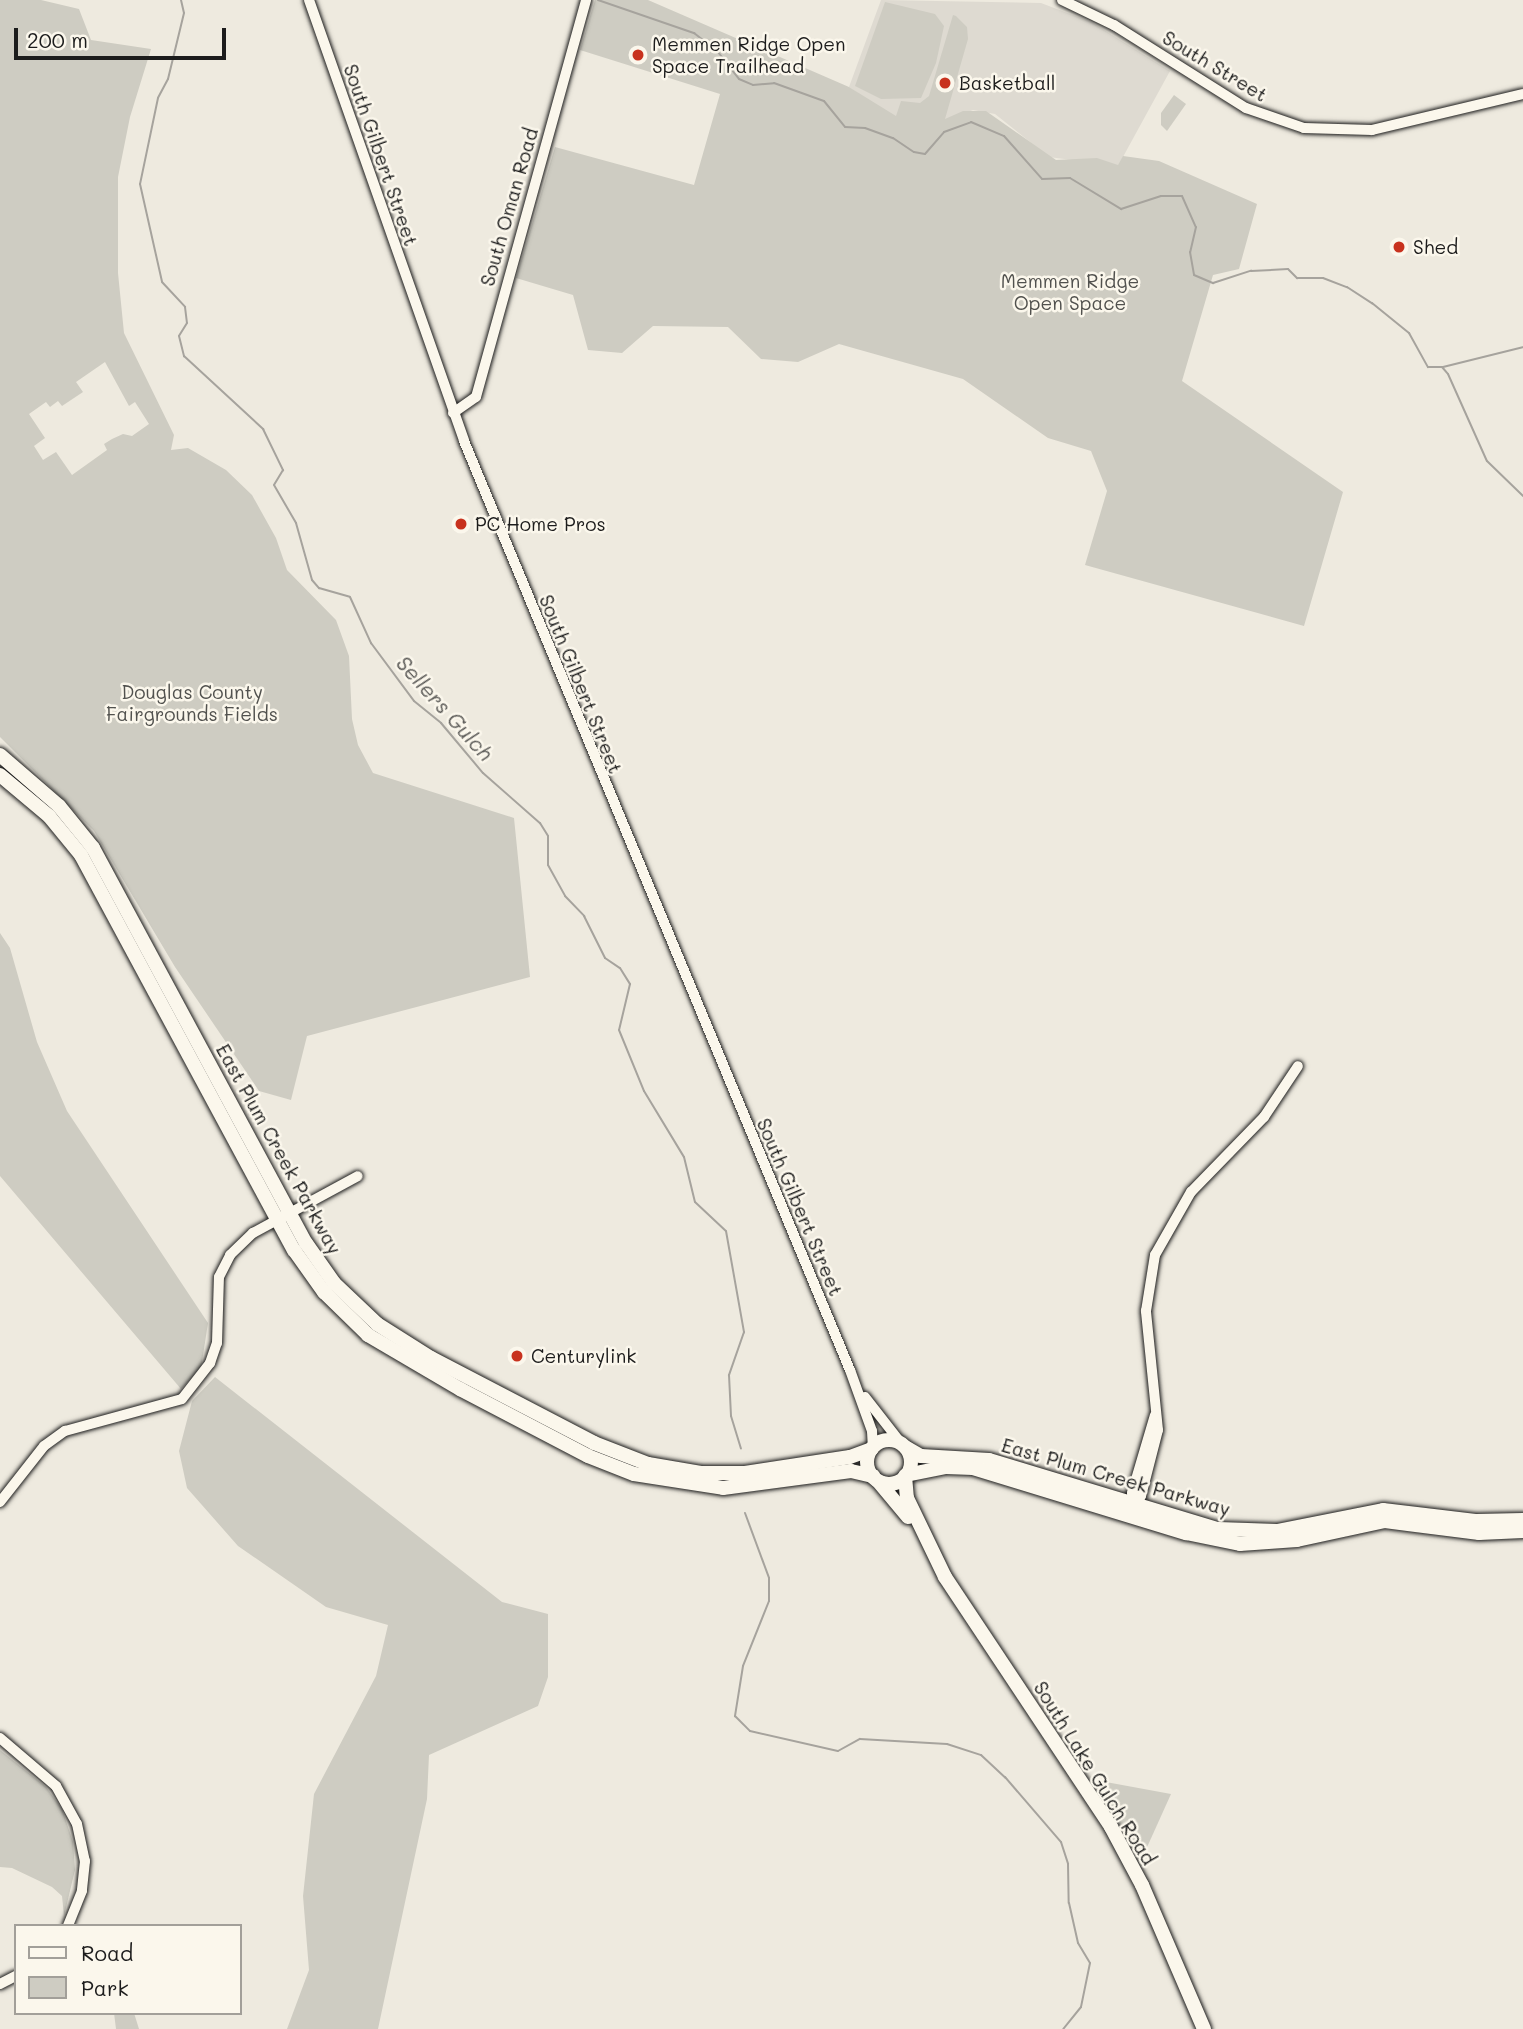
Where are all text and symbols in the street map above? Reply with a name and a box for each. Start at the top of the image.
scale bar [18,14,229,58]
text: 200 m [27,26,88,53]
street label: South Street [1159,26,1271,106]
place label: Memmen Ridge Open Space Trailhead [652,33,846,77]
marker: Memmen Ridge Open Space Trailhead [630,47,646,63]
street label: South Gilbert Street [339,61,423,249]
place label: Basketball [959,72,1056,94]
marker: Basketball [937,75,953,91]
street label: South Oman Road [476,125,542,289]
place label: Shed [1413,236,1458,258]
marker: Shed [1391,239,1407,255]
park label: Memmen Ridge Open Space [1001,270,1139,314]
place label: PC Home Pros [475,513,606,535]
marker: PC Home Pros [453,516,469,532]
street label: South Gilbert Street [535,591,627,777]
water label: Sellers Gulch [391,650,499,766]
park label: Douglas County Fairgrounds Fields [106,681,278,725]
street label: East Plum Creek Parkway [212,1040,346,1258]
street label: South Gilbert Street [752,1115,848,1299]
place label: Centurylink [531,1345,636,1367]
marker: Centurylink [509,1348,525,1364]
street label: East Plum Creek Parkway [999,1433,1233,1521]
street label: South Lake Gulch Road [1029,1677,1161,1869]
legend [14,1924,242,2015]
text: Road [81,1939,133,1966]
text: Park [81,1974,129,2001]

